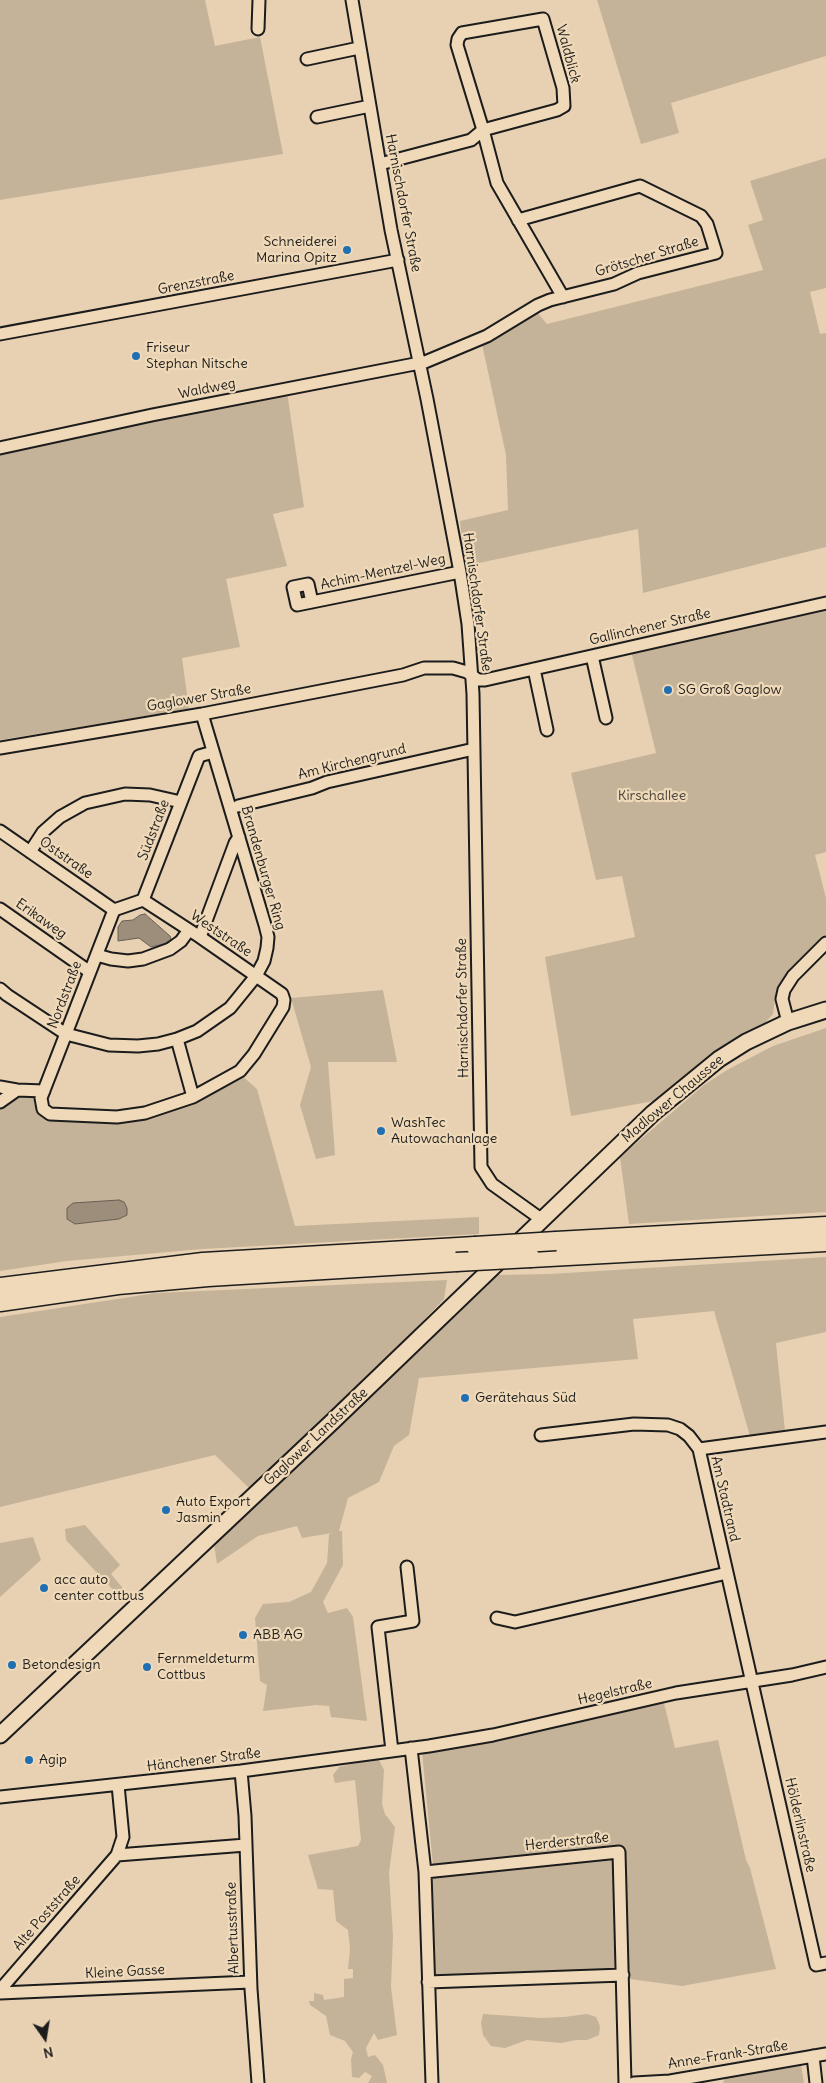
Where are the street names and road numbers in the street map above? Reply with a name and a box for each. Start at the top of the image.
street label: Waldblick [552,23,584,85]
street label: Harnischdorfer Straße [381,133,425,273]
street label: Grötscher Straße [593,233,701,281]
street label: Grenzstraße [156,267,236,299]
street label: Waldweg [177,375,237,403]
street label: Harnischdorfer Straße [459,531,495,673]
street label: Achim-Mentzel-Weg [319,551,447,593]
street label: Gallinchener Straße [588,605,712,649]
street label: Gaglower Straße [146,681,252,715]
street label: Am Kirchengrund [296,740,408,784]
street label: Südstraße [135,797,173,863]
street label: Brandenburger Ring [237,804,289,932]
street label: Oststraße [36,833,96,883]
street label: Erikaweg [12,895,70,943]
street label: Weststraße [187,907,255,961]
street label: Harnischdorfer Straße [453,938,473,1078]
street label: Nordstraße [44,959,86,1031]
street label: Madlower Chaussee [619,1052,727,1146]
street label: Gaglower Landstraße [260,1384,372,1490]
street label: Am Stadtrand [707,1454,743,1544]
street label: Hegelstraße [576,1675,654,1709]
street label: Hänchener Straße [146,1745,262,1775]
street label: Hölderlinstraße [781,1776,819,1874]
street label: Herderstraße [524,1829,610,1855]
street label: Alte Poststraße [10,1872,84,1954]
street label: Albertusstraße [223,1882,243,1974]
street label: Kleine Gasse [85,1962,165,1982]
street label: Anne-Frank-Straße [667,2037,789,2073]

